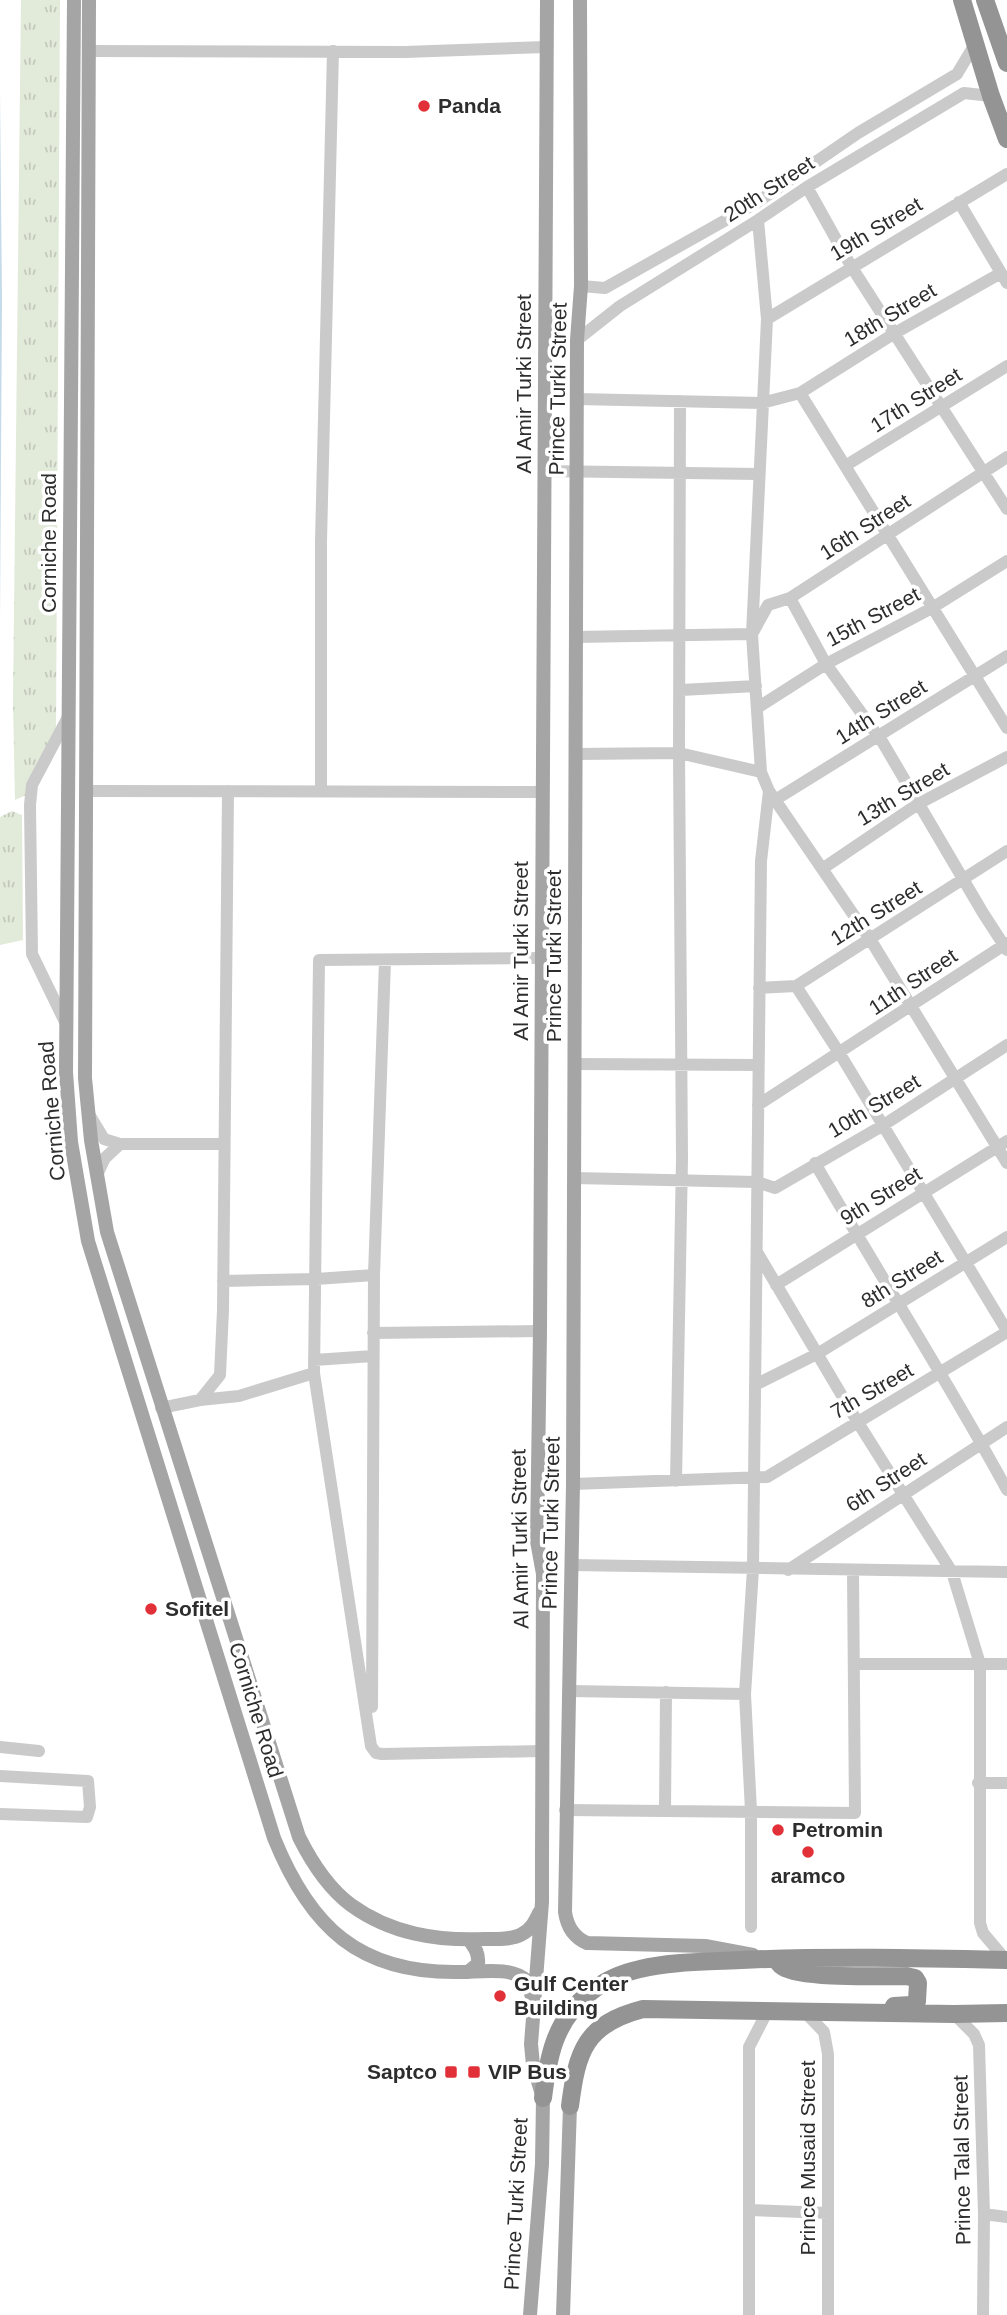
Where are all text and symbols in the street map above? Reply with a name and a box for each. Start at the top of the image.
place label: Panda [438,94,501,117]
marker: Panda [416,98,432,114]
street label: 20th Street [719,151,818,226]
street label: 19th Street [826,192,926,265]
street label: 18th Street [840,278,940,351]
street label: Al Amir Turki Street [512,294,535,474]
street label: Prince Turki Street [544,302,571,476]
street label: 17th Street [866,363,966,437]
street label: Corniche Road [37,473,60,613]
street label: 16th Street [815,489,914,564]
street label: 15th Street [822,582,924,651]
street label: 14th Street [831,675,931,749]
street label: 13th Street [853,757,953,830]
street label: Al Amir Turki Street [509,861,532,1041]
street label: Prince Turki Street [542,869,565,1042]
street label: 12th Street [826,876,926,950]
street label: 11th Street [864,944,961,1019]
street label: Corniche Road [34,1040,69,1182]
street label: 10th Street [824,1069,924,1142]
street label: 9th Street [836,1162,926,1229]
street label: 8th Street [857,1245,947,1312]
street label: 7th Street [827,1358,917,1423]
street label: Prince Turki Street [537,1436,564,1610]
street label: 6th Street [841,1447,930,1516]
street label: Al Amir Turki Street [506,1449,533,1629]
place label: Sofitel [165,1597,229,1620]
marker: Sofitel [143,1601,159,1617]
street label: Corniche Road [225,1640,288,1780]
place label: Petromin [792,1818,883,1841]
marker: Petromin [770,1822,786,1838]
marker: aramco [800,1844,816,1860]
place label: aramco [771,1864,845,1887]
place label: Gulf Center Building [514,1972,628,2019]
marker: Gulf Center Building [492,1988,508,2004]
place label: Saptco [367,2060,437,2083]
place label: VIP Bus [488,2060,567,2083]
street label: Prince Musaid Street [796,2060,819,2255]
marker: Saptco [443,2064,459,2080]
marker: VIP Bus [466,2064,482,2080]
street label: Prince Talal Street [949,2075,974,2245]
street label: Prince Turki Street [499,2117,532,2291]

